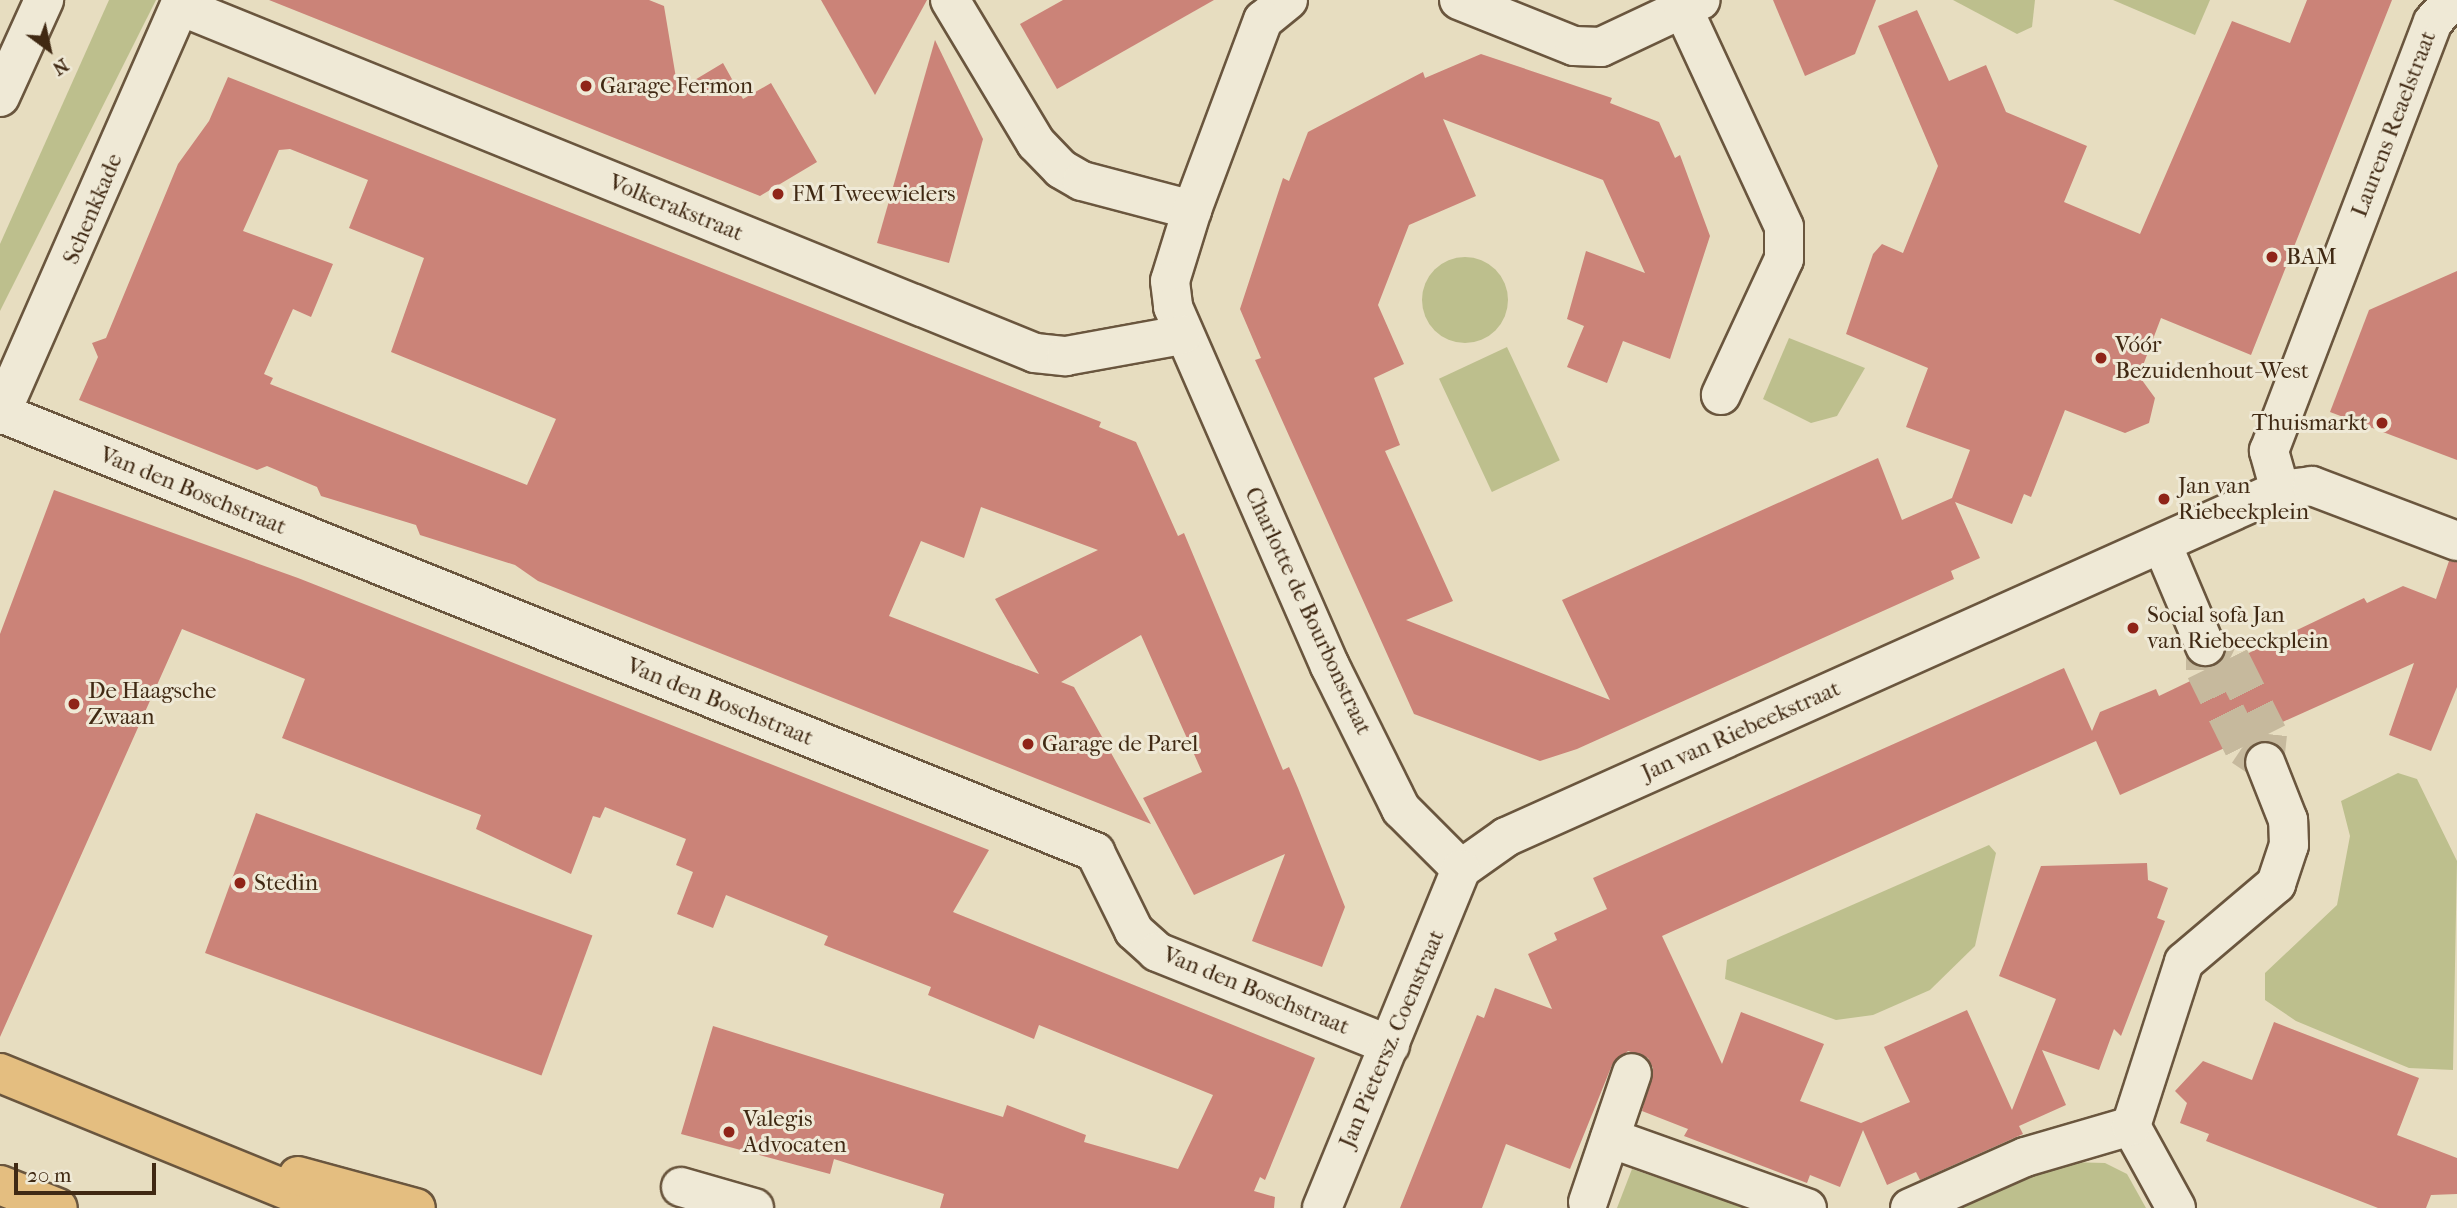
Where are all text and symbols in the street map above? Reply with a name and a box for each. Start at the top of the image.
north arrow [14,14,84,84]
street label: Laurens Reaelstraat [2346,27,2442,221]
text: N [48,53,72,80]
place label: Garage Fermon [600,72,753,100]
marker: Garage Fermon [578,78,594,94]
street label: Schenkkade [57,149,129,269]
street label: Volkerakstraat [605,169,747,247]
place label: FM Tweewielers [792,180,955,208]
marker: FM Tweewielers [770,186,786,202]
place label: BAM [2286,243,2337,271]
marker: BAM [2264,249,2280,265]
place label: Vóór Bezuidenhout-West [2115,331,2309,385]
marker: Vóór Bezuidenhout-West [2093,350,2109,366]
place label: Thuismarkt [2252,409,2368,437]
marker: Thuismarkt [2374,415,2390,431]
street label: Van den Boschstraat [96,441,290,541]
place label: Jan van Riebeekplein [2178,472,2309,526]
street label: Charlotte de Bourbonstraat [1238,483,1378,739]
marker: Jan van Riebeekplein [2156,491,2172,507]
place label: Social sofa Jan van Riebeeckplein [2147,601,2329,655]
marker: Social sofa Jan van Riebeeckplein [2125,620,2141,636]
street label: Van den Boschstraat [623,652,817,752]
street label: Jan van Riebeekstraat [1637,675,1845,787]
place label: De Haagsche Zwaan [88,677,216,731]
marker: De Haagsche Zwaan [66,696,82,712]
place label: Garage de Parel [1042,730,1198,758]
marker: Garage de Parel [1020,736,1036,752]
place label: Stedin [254,869,318,897]
marker: Stedin [232,875,248,891]
street label: Jan Pietersz. Coenstraat [1334,926,1450,1152]
street label: Van den Boschstraat [1159,941,1353,1041]
place label: Valegis Advocaten [743,1105,847,1159]
marker: Valegis Advocaten [721,1124,737,1140]
scale bar [18,1148,159,1192]
text: 20 m [27,1163,71,1187]

